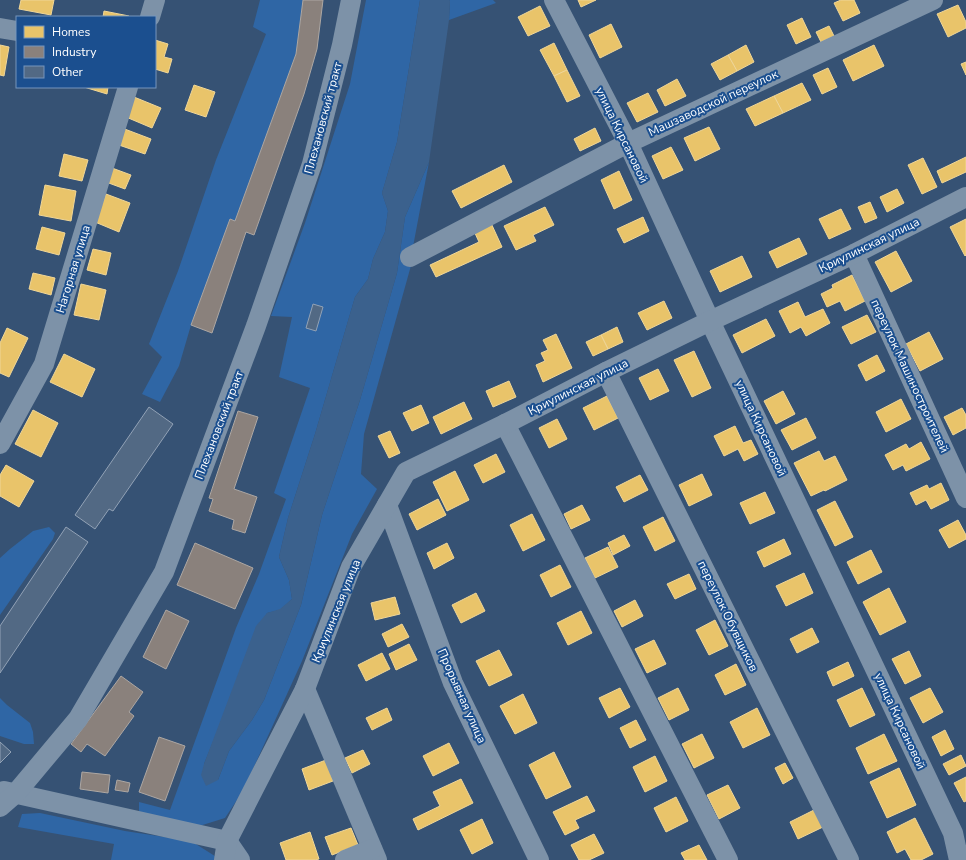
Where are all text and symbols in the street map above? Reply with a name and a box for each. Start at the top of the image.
legend [16,16,156,88]
text: Homes [52,24,90,40]
text: Industry [52,44,97,60]
street label: Плехановский тракт [300,60,346,176]
text: Other [52,64,84,80]
street label: Машзаводской переулок [646,66,781,140]
street label: улица Кирсановой [592,84,652,186]
street label: Криулинская улица [816,214,922,276]
street label: Нагорная улица [52,223,94,315]
street label: переулок Машиностроителей [867,297,953,455]
street label: Криулинская улица [525,355,631,419]
street label: Плехановский тракт [191,368,247,482]
street label: улица Кирсановой [732,377,790,479]
street label: Криулинская улица [308,557,364,665]
street label: переулок Обувщиков [694,558,762,674]
street label: Прорывная улица [434,646,490,746]
street label: улица Кирсановой [871,670,929,772]

